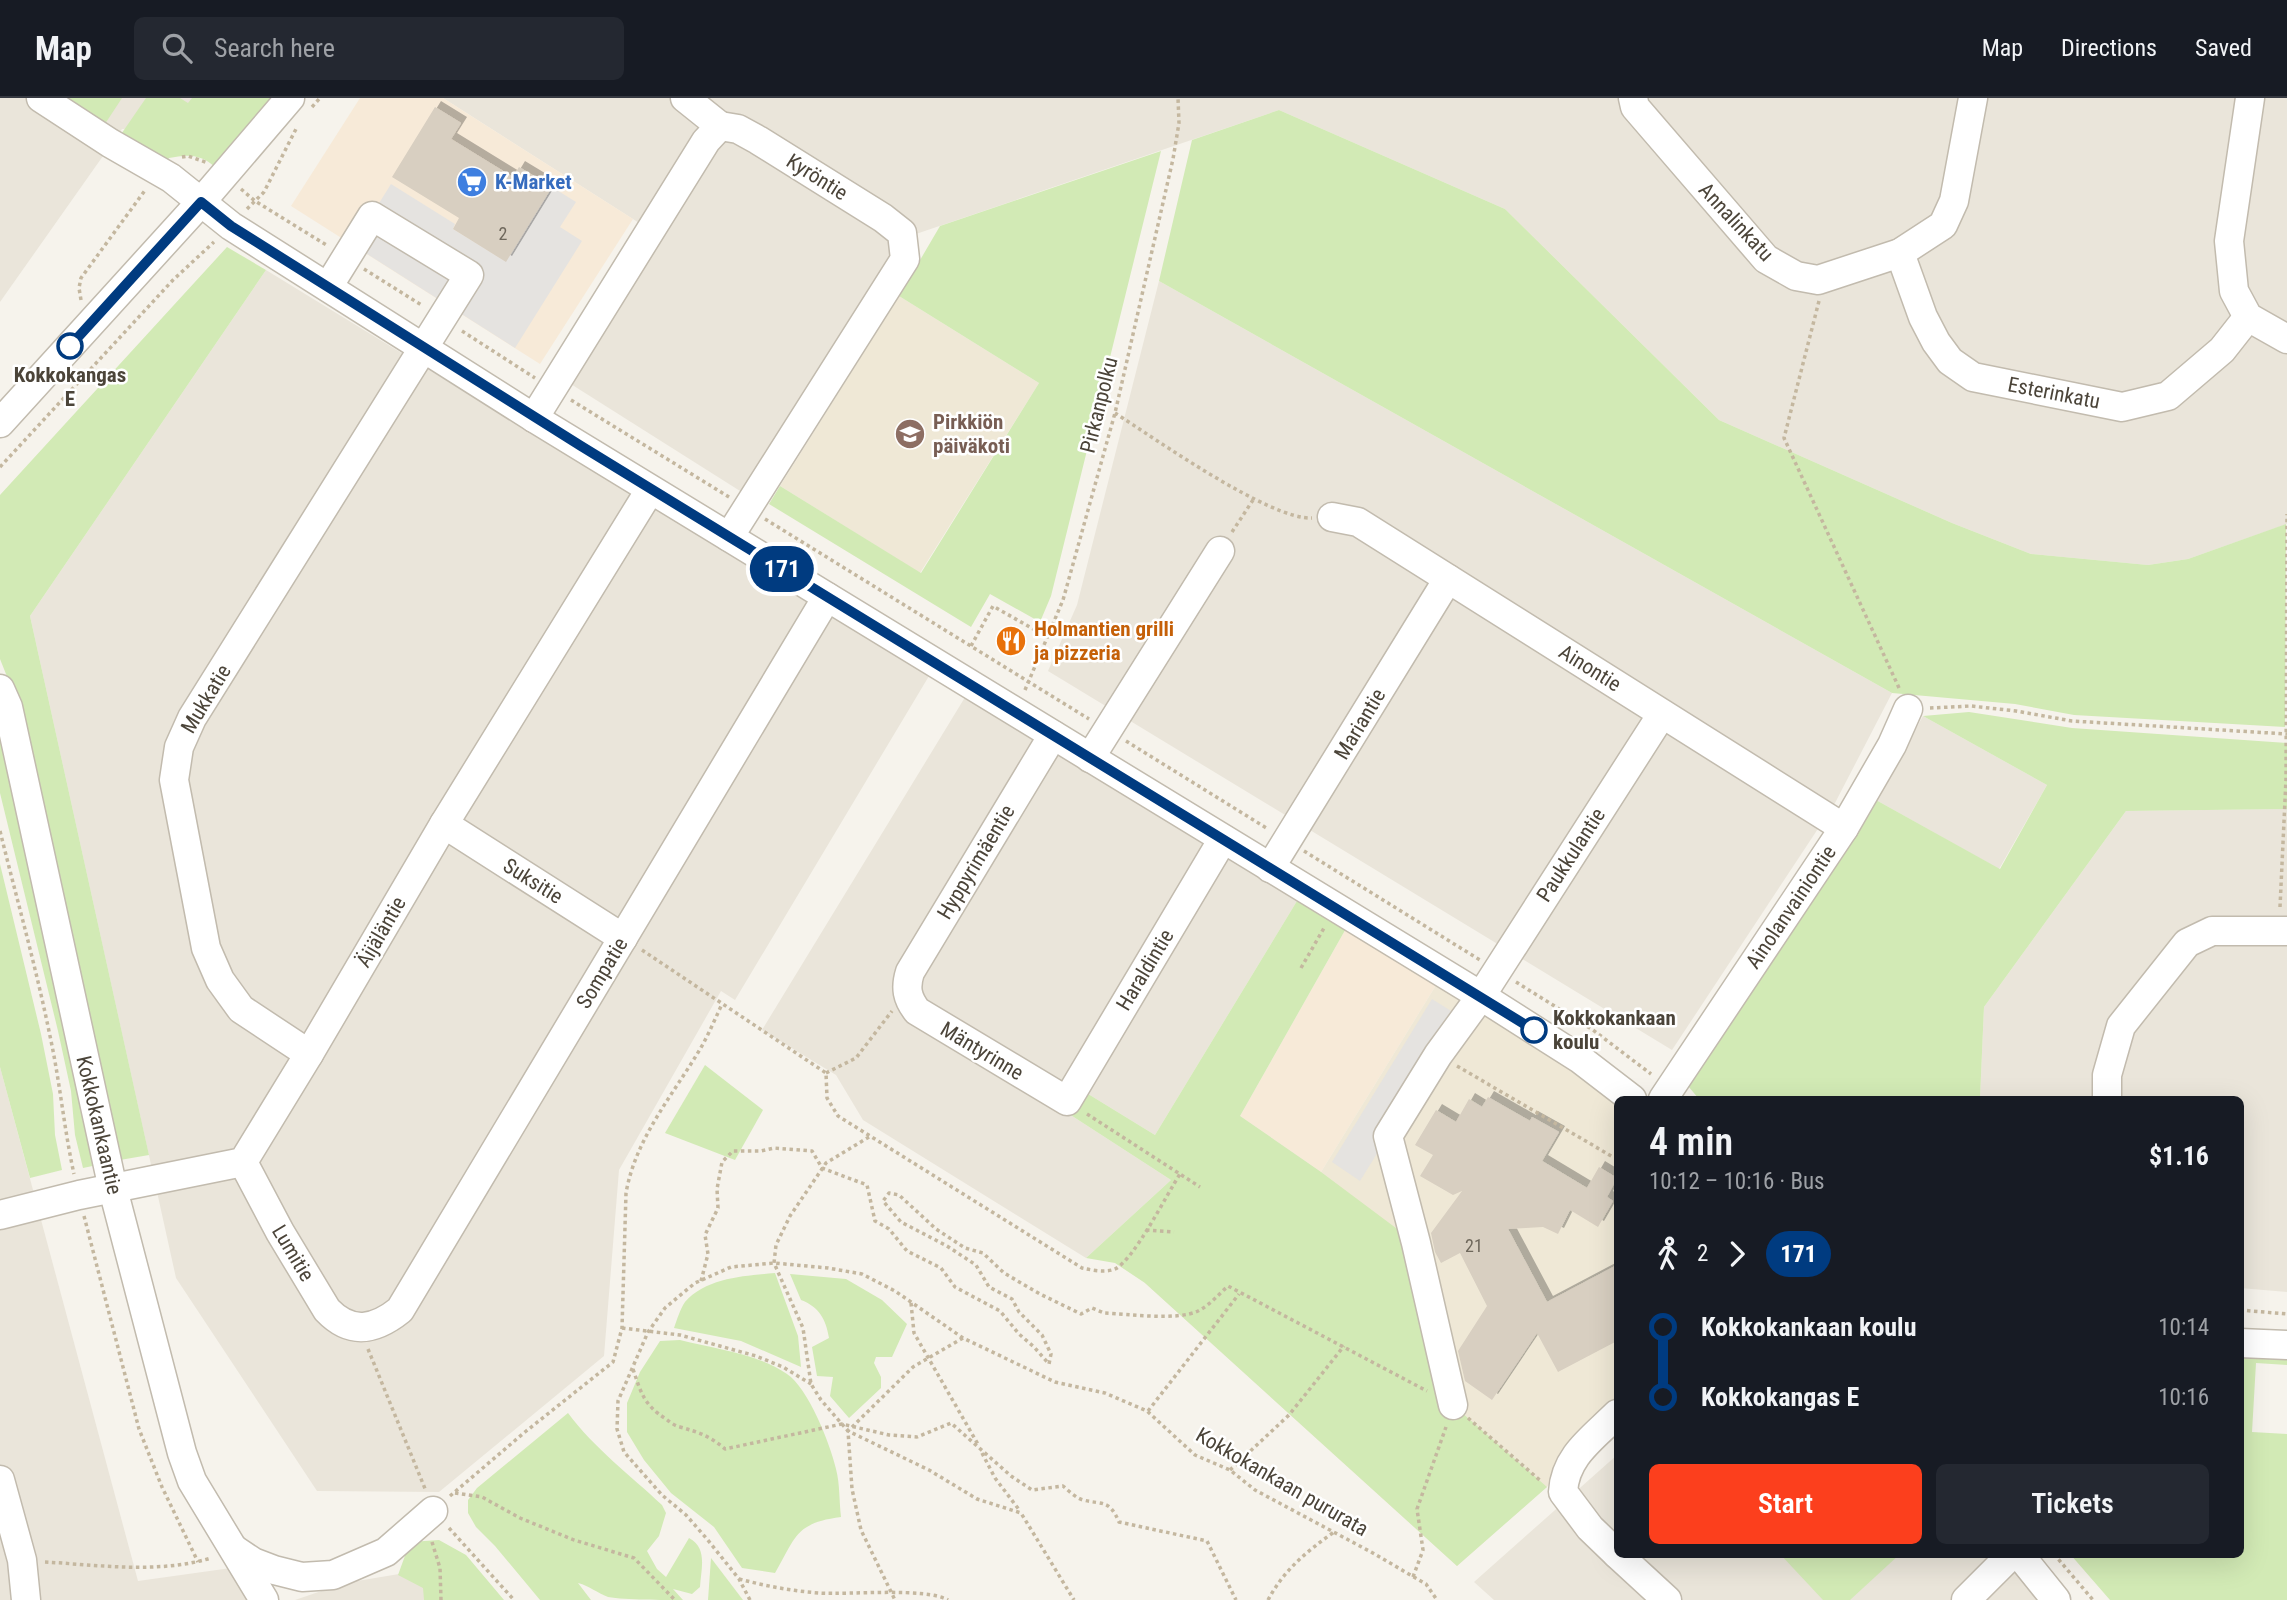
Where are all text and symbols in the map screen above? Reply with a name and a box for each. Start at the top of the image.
search box [134,17,624,80]
text: Map [35,29,92,68]
icon: search [158,29,196,67]
text: Search here [214,33,335,63]
text: Map [1982,34,2023,62]
text: Directions [2061,34,2157,62]
text: Saved [2195,34,2252,62]
street label: Kyröntie [782,149,852,205]
supermarket icon: K-Market [455,165,489,199]
place label: K-Market [495,170,572,194]
street label: Annalinkatu [1694,178,1778,266]
house number: 2 [499,223,508,244]
marker: Kokkokangas E [57,333,83,359]
street label: Pirkanpolku [1076,355,1122,455]
place label: Kokkokangas E [14,363,126,411]
street label: Esterinkatu [2006,372,2102,414]
place label: Pirkkiön päiväkoti [933,410,1010,458]
school or university icon: Pirkkiön päiväkoti [893,417,927,451]
line badge: 171 [742,546,822,592]
text: 171 [764,555,800,583]
place label: Holmantien grilli ja pizzeria [1033,617,1174,665]
restaurant icon: Holmantien grilli ja pizzeria [994,624,1028,658]
street label: Ainontie [1555,640,1626,696]
street label: Mukkatie [176,660,236,738]
street label: Mariantie [1330,684,1391,764]
street label: Hyppyrimäentie [932,800,1020,924]
street label: Paukkulantie [1532,804,1610,906]
street label: Ainolanvainiontie [1741,841,1841,973]
street label: Suksitie [499,853,567,909]
street label: Äijäläntie [351,892,411,972]
street label: Haraldintie [1111,925,1179,1015]
street label: Sompatie [571,933,633,1013]
place label: Kokkokankaan koulu [1553,1006,1676,1054]
street label: Mäntyrinne [936,1017,1028,1085]
marker: Kokkokankaan koulu [1521,1017,1547,1043]
street label: Kokkokankaantie [71,1053,127,1197]
text: 4 min [1649,1120,1733,1164]
text: $1.16 [2149,1141,2209,1171]
text: 10:12 – 10:16 · Bus [1649,1168,1825,1195]
street label: Lumitie [267,1221,319,1286]
house number: 21 [1465,1235,1483,1256]
icon: walk [1649,1235,1687,1273]
icon: forward [1718,1235,1756,1273]
text: 2 [1697,1240,1708,1267]
text: 171 [1780,1240,1817,1268]
text: Kokkokankaan koulu [1701,1312,1916,1342]
text: 10:14 [2158,1314,2209,1341]
text: Kokkokangas E [1701,1382,1859,1412]
text: 10:16 [2158,1384,2209,1411]
street label: Kokkokankaan pururata [1192,1423,1372,1541]
button: Start [1649,1464,1922,1544]
button: Tickets [1936,1464,2209,1544]

